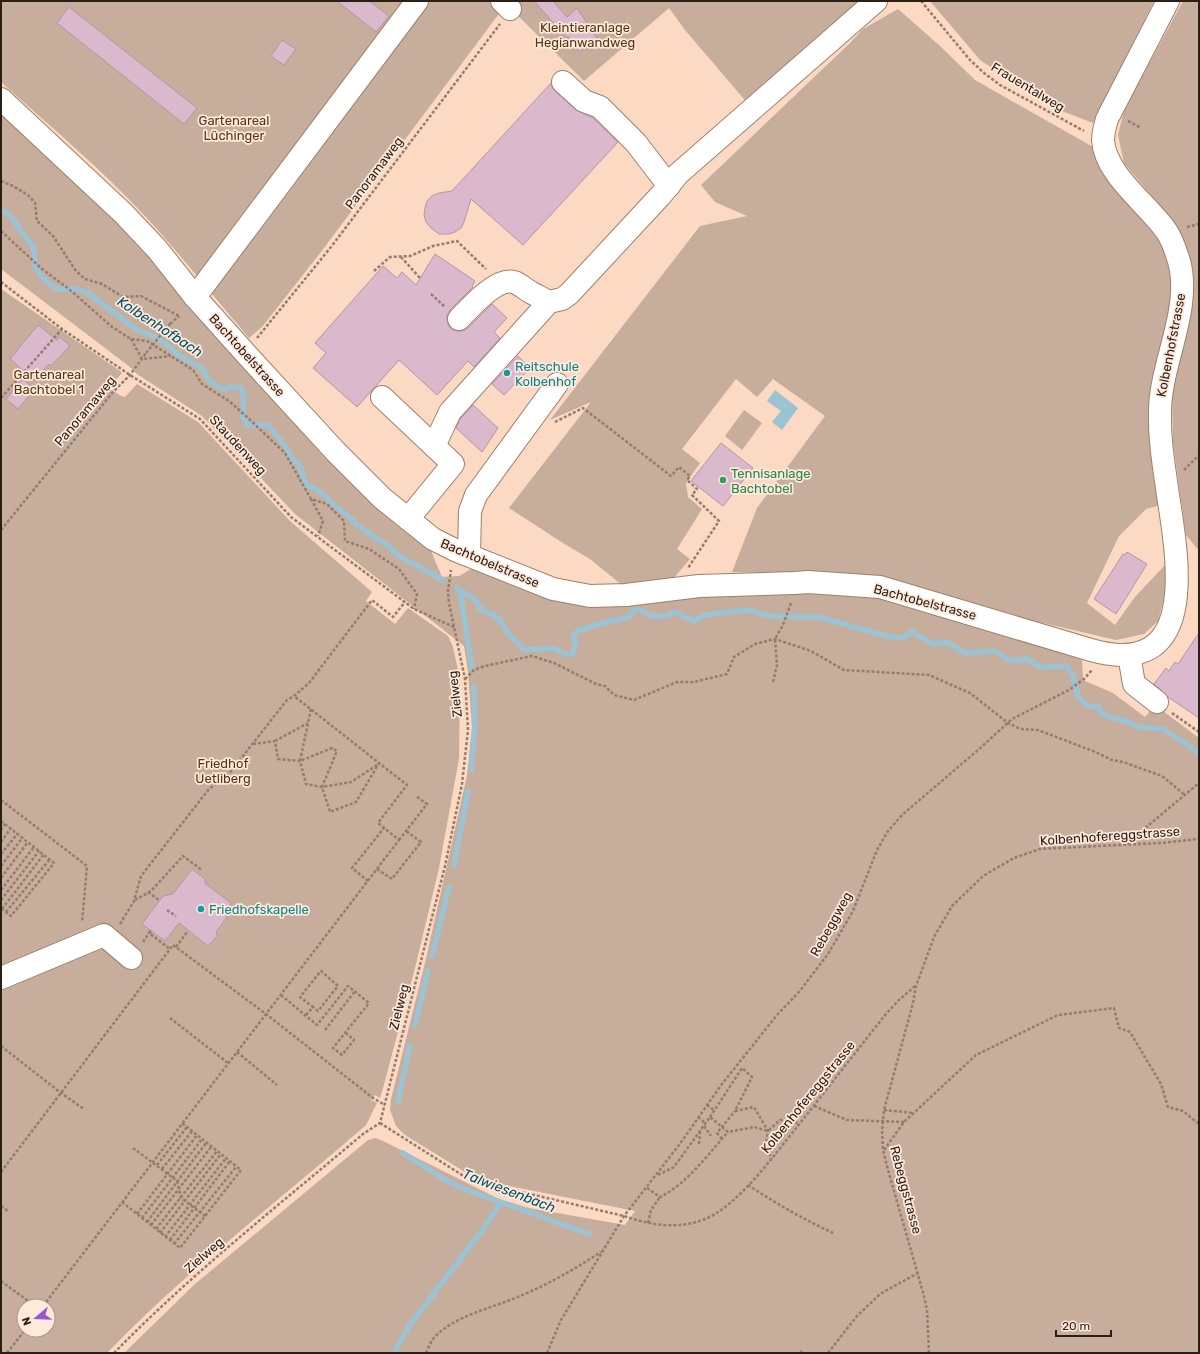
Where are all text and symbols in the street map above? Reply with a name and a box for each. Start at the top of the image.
park label: Kleintieranlage Hegianwandweg [535,20,635,51]
street label: Frauentalweg [988,59,1067,116]
park label: Gartenareal Lüchinger [199,113,269,144]
street label: Panoramaweg [342,134,407,213]
street label: Kolbenhofstrasse [1154,292,1188,398]
water label: Kolbenhofbach [114,293,206,361]
street label: Bachtobelstrasse [206,311,288,399]
place label: Reitschule Kolbenhof [515,359,579,389]
park label: Gartenareal Bachtobel 1 [14,367,84,397]
marker: Reitschule Kolbenhof [502,368,512,378]
street label: Panoramaweg [51,373,119,450]
street label: Staudenweg [206,412,269,479]
place label: Tennisanlage Bachtobel [731,466,811,496]
marker: Tennisanlage Bachtobel [718,475,728,485]
street label: Bachtobelstrasse [438,535,542,591]
street label: Bachtobelstrasse [872,581,978,623]
street label: Zielweg [445,670,466,718]
park label: Friedhof Uetliberg [195,756,251,787]
street label: Kolbenhofereggstrasse [1040,824,1181,849]
street label: Rebeggweg [807,889,856,959]
place label: Friedhofskapelle [209,902,309,917]
marker: Friedhofskapelle [196,904,206,914]
street label: Zielweg [386,983,413,1032]
street label: Kolbenhofereggstrasse [758,1038,859,1157]
street label: Rebeggstrasse [886,1144,925,1236]
water label: Talwiesenbach [460,1165,558,1217]
street label: Zielweg [181,1234,227,1277]
north arrow [16,1298,56,1338]
scale bar [1056,1312,1111,1338]
text: N [20,1315,34,1327]
text: 20 m [1062,1319,1090,1333]

